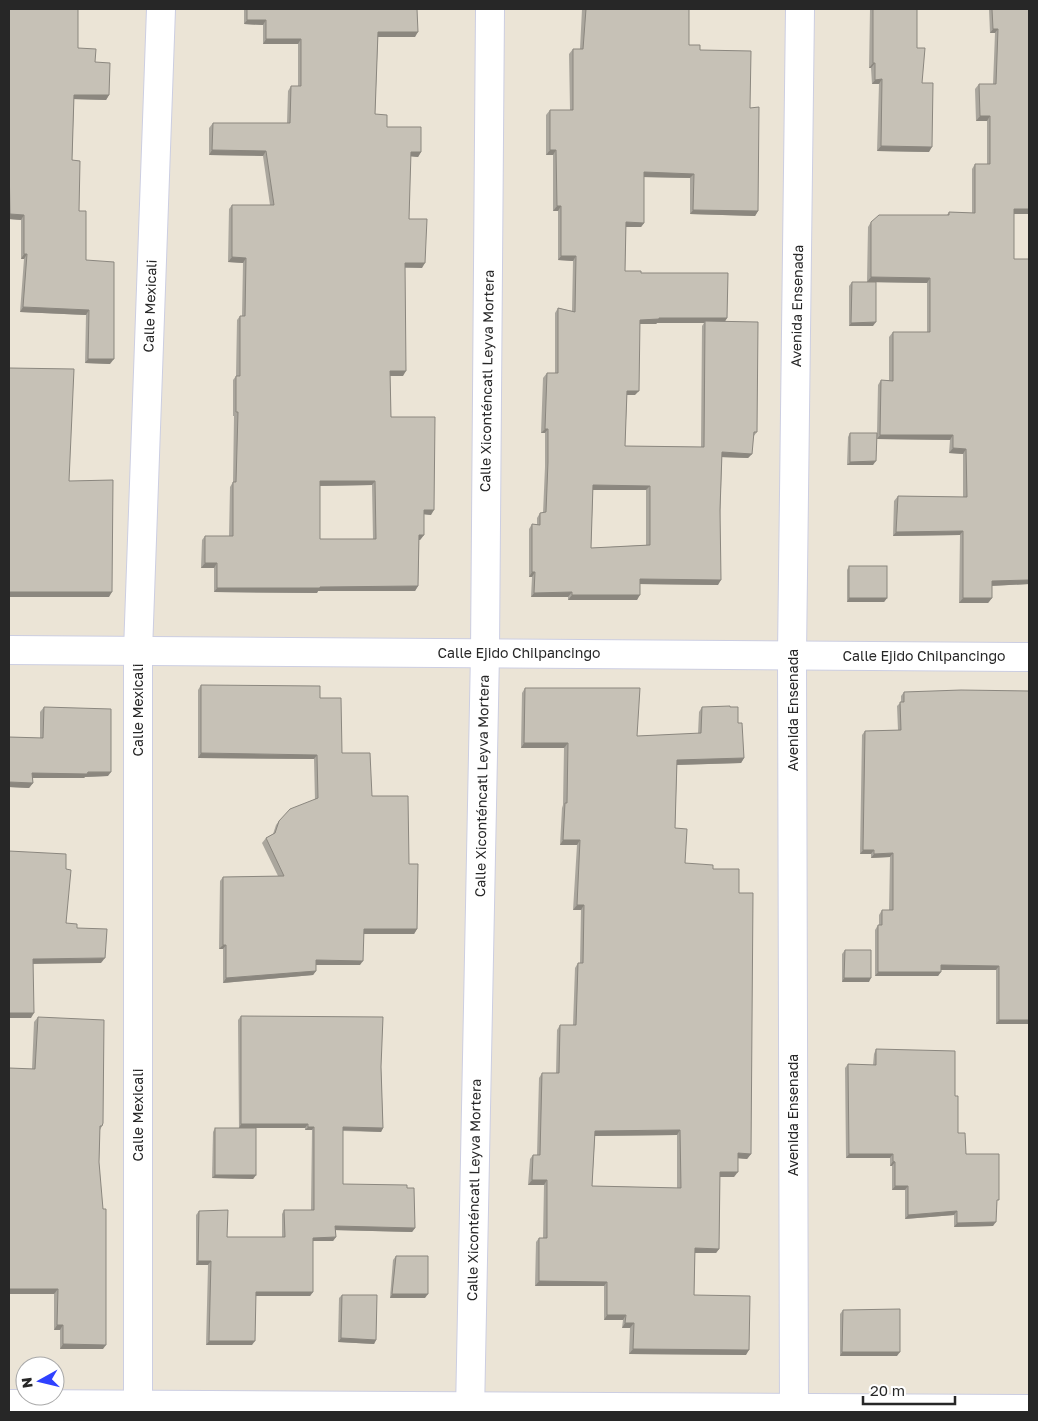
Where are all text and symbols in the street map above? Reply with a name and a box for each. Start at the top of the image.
street label: Avenida Ensenada [787,245,806,367]
street label: Calle Mexicali [139,259,160,353]
street label: Calle Xiconténcatl Leyva Mortera [476,270,497,492]
street label: Calle Ejido Chilpancingo [438,644,600,661]
street label: Calle Ejido Chilpancingo [843,647,1005,664]
street label: Avenida Ensenada [784,649,801,771]
street label: Calle Mexicali [129,664,146,756]
street label: Calle Xiconténcatl Leyva Mortera [471,675,492,897]
street label: Avenida Ensenada [784,1054,801,1176]
street label: Calle Mexicali [129,1069,146,1161]
street label: Calle Xiconténcatl Leyva Mortera [463,1079,484,1301]
north arrow [15,1356,65,1406]
scale bar [863,1374,956,1406]
text: N [17,1376,36,1389]
text: 20 m [870,1381,905,1399]

